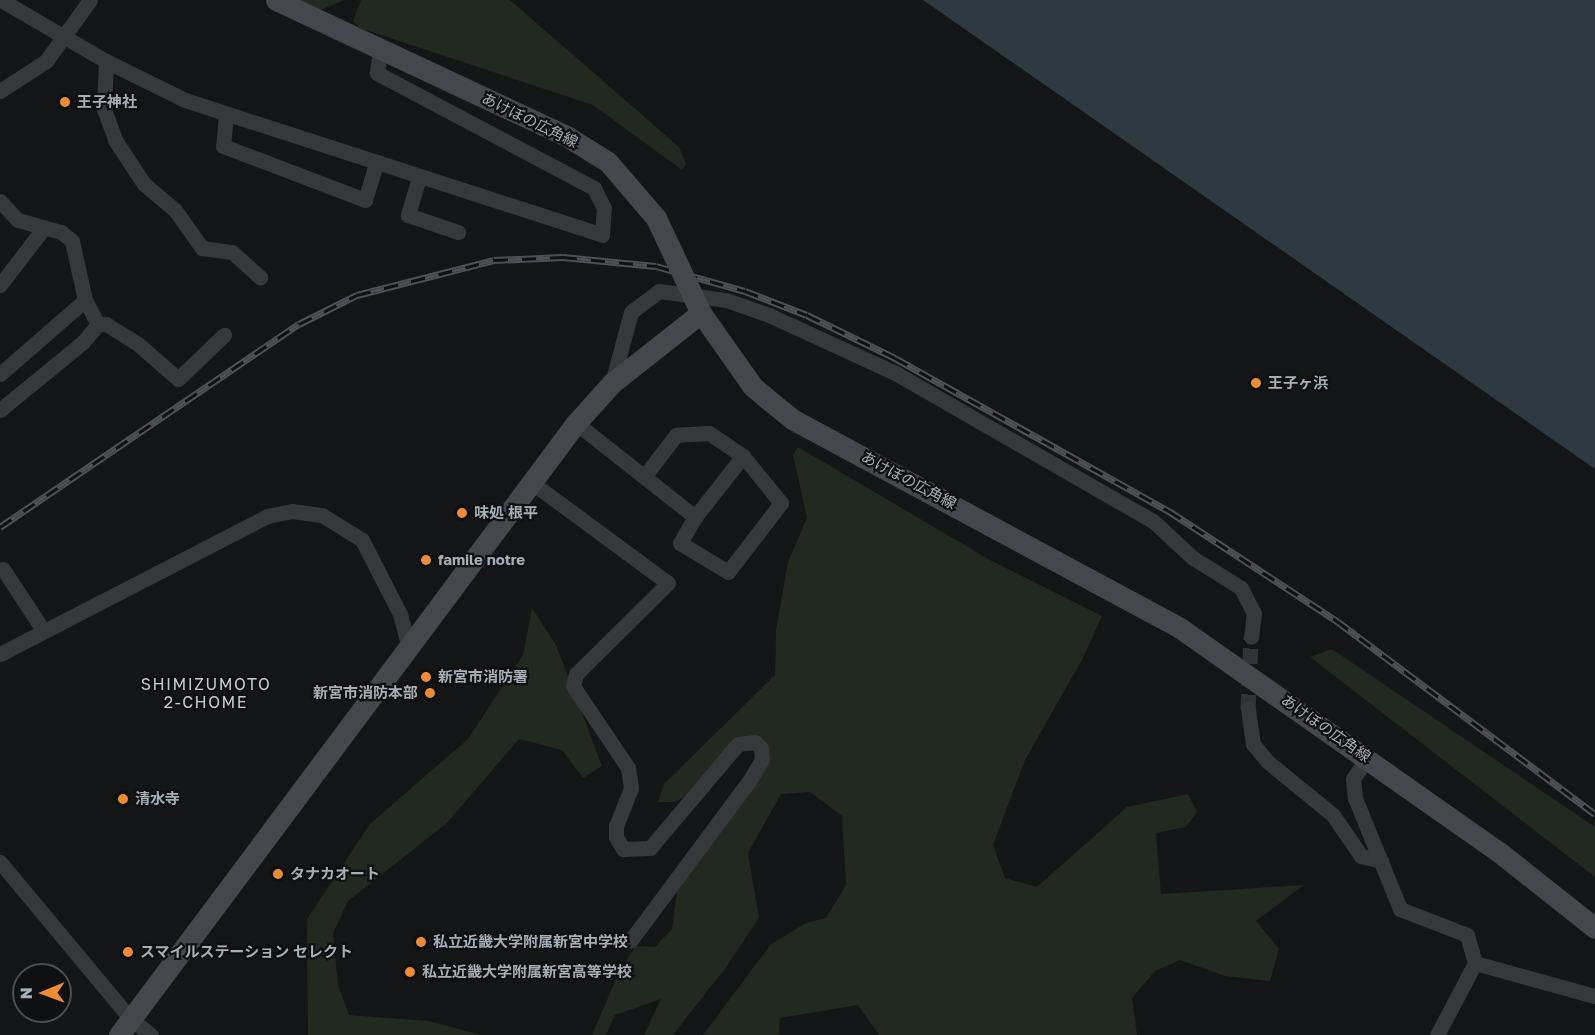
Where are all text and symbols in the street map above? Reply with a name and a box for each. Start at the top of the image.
street label: あけぼの広角線 [479,89,581,151]
place label: 王子神社 [77,93,137,111]
marker: 王子神社 [58,95,72,109]
place label: 王子ヶ浜 [1268,374,1328,392]
marker: 王子ヶ浜 [1249,376,1263,390]
street label: あけぼの広角線 [858,447,960,513]
place label: 味処 根平 [474,504,538,522]
marker: 味処 根平 [455,506,469,520]
place label: famile notre [438,551,525,569]
marker: famile notre [419,553,433,567]
place label: 新宮市消防署 [438,668,528,686]
marker: 新宮市消防署 [419,670,433,684]
district label: SHIMIZUMOTO 2-CHOME [141,674,271,712]
place label: 新宮市消防本部 [313,684,418,702]
marker: 新宮市消防本部 [423,686,437,700]
street label: あけぼの広角線 [1278,691,1374,765]
place label: 清水寺 [135,790,180,808]
marker: 清水寺 [116,792,130,806]
place label: タナカオート [290,865,380,883]
marker: タナカオート [271,867,285,881]
place label: 私立近畿大学附属新宮中学校 [433,933,628,951]
marker: 私立近畿大学附属新宮中学校 [414,935,428,949]
place label: スマイルステーション セレクト [140,943,354,961]
marker: スマイルステーション セレクト [121,945,135,959]
north arrow [12,963,72,1023]
place label: 私立近畿大学附属新宮高等学校 [422,963,632,981]
marker: 私立近畿大学附属新宮高等学校 [403,965,417,979]
text: N [16,987,36,1000]

